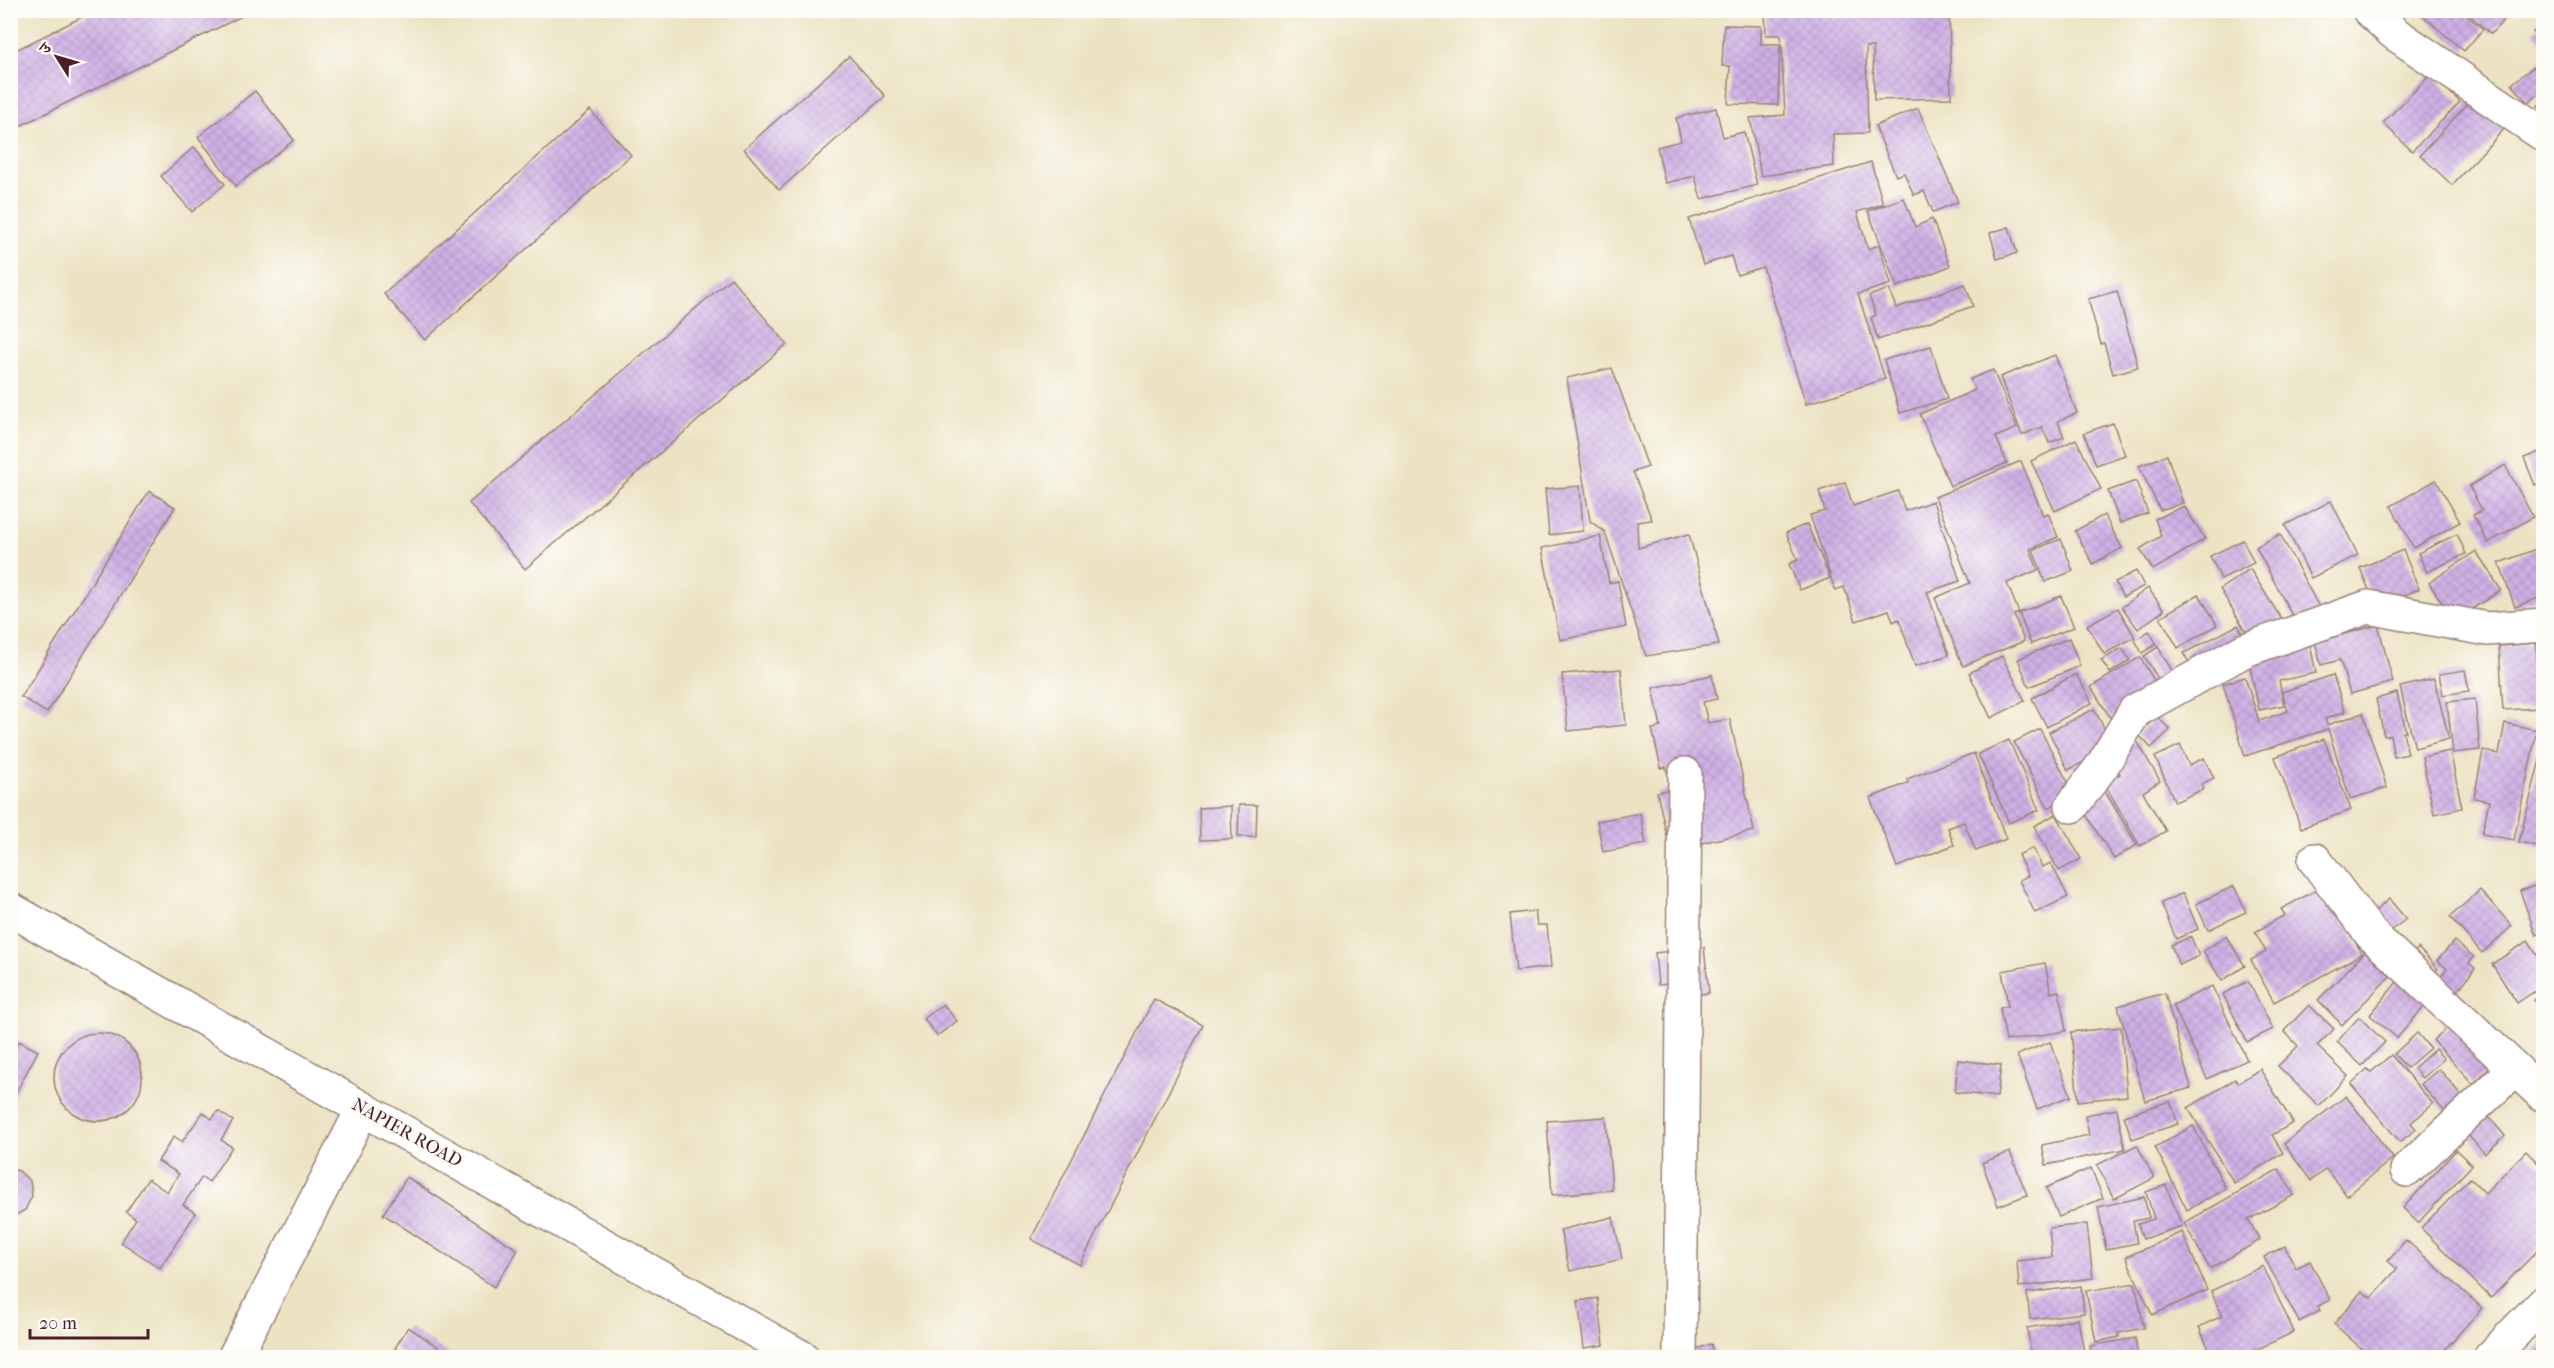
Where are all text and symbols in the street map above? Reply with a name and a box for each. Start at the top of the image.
north arrow [27,27,87,87]
text: उ [35,38,57,58]
street label: NAPIER ROAD [348,1094,466,1172]
scale bar [30,1302,148,1340]
text: 20 m [39,1313,77,1334]

